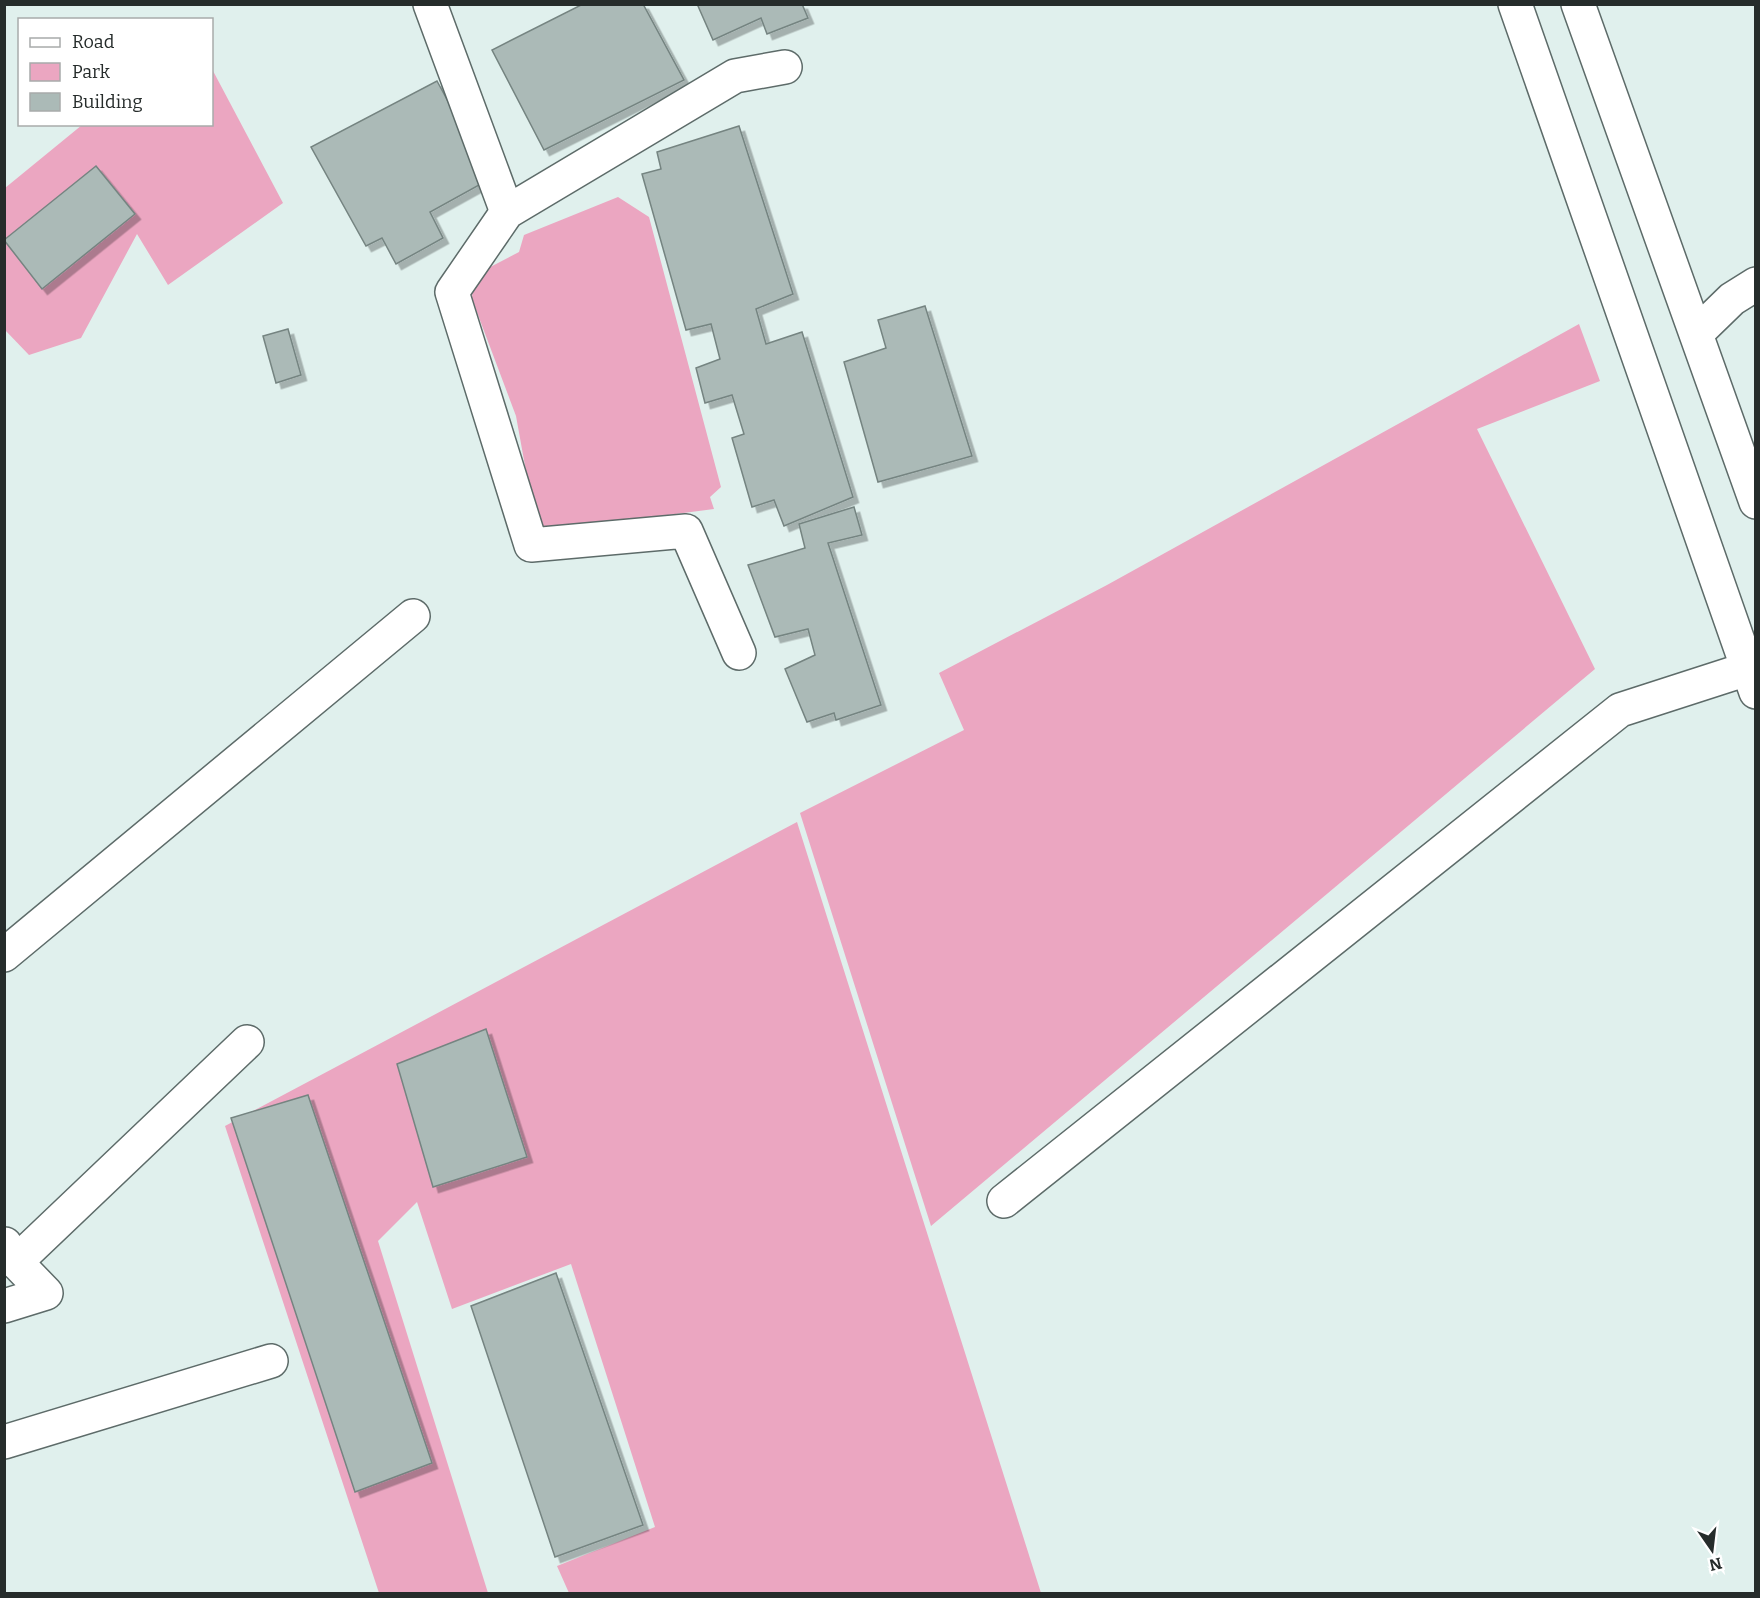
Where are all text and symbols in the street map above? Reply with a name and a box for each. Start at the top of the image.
legend [18,18,213,126]
text: Road [72,31,115,53]
text: Park [72,61,111,83]
text: Building [72,91,143,113]
north arrow [1682,1520,1742,1580]
text: N [1707,1553,1724,1575]

